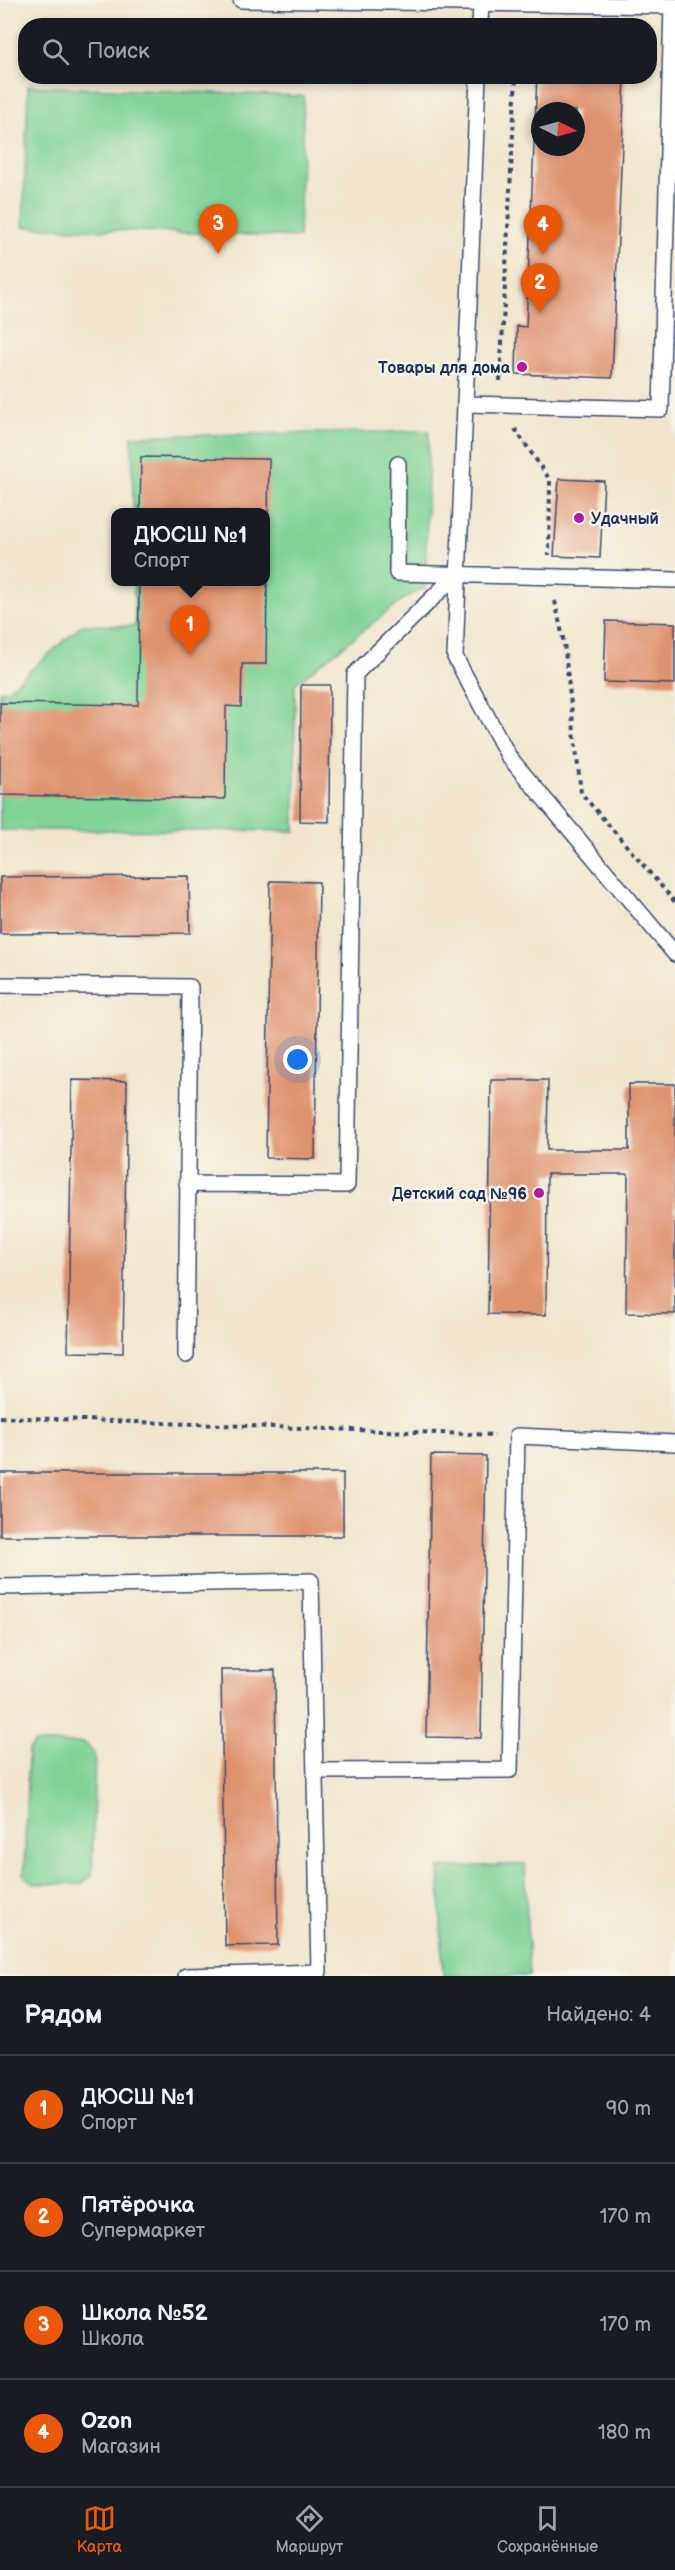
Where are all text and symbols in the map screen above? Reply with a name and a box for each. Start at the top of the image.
search box [18,18,657,84]
icon: search [39,35,72,68]
text: Поиск [87,38,150,65]
north arrow [531,102,585,156]
pin: 3 [198,204,238,254]
pin: 4 [524,206,562,255]
pin: 2 [520,264,560,313]
place label: Товары для дома [378,359,511,378]
marker: Товары для дома [515,360,529,374]
popup [111,508,270,586]
place label: Удачный [591,510,659,529]
marker: Удачный [572,511,586,525]
text: ДЮСШ №1 [134,522,247,549]
text: Спорт [134,549,190,573]
pin: 1 [170,606,210,655]
your location [283,1045,312,1074]
place label: Детский сад №96 [392,1185,527,1204]
marker: Детский сад №96 [532,1186,546,1200]
text: Рядом [24,2000,102,2031]
text: Найдено: 4 [546,2003,651,2027]
text: ДЮСШ №1 [81,2084,195,2111]
text: 1 [39,2097,48,2121]
text: 90 m [606,2097,651,2121]
text: Спорт [81,2111,137,2135]
text: Пятёрочка [81,2192,194,2219]
text: 2 [38,2205,49,2229]
text: 170 m [600,2205,651,2229]
text: Супермаркет [81,2219,205,2243]
text: Школа №52 [81,2300,208,2327]
text: 3 [38,2313,49,2337]
text: 170 m [600,2313,651,2337]
text: Школа [81,2327,144,2351]
text: Ozon [81,2408,132,2435]
text: 4 [38,2421,49,2445]
text: 180 m [598,2421,651,2445]
text: Магазин [81,2435,161,2459]
tab: Карта [77,2502,122,2557]
tab: Маршрут [275,2502,344,2557]
tab: Сохранённые [497,2502,598,2557]

